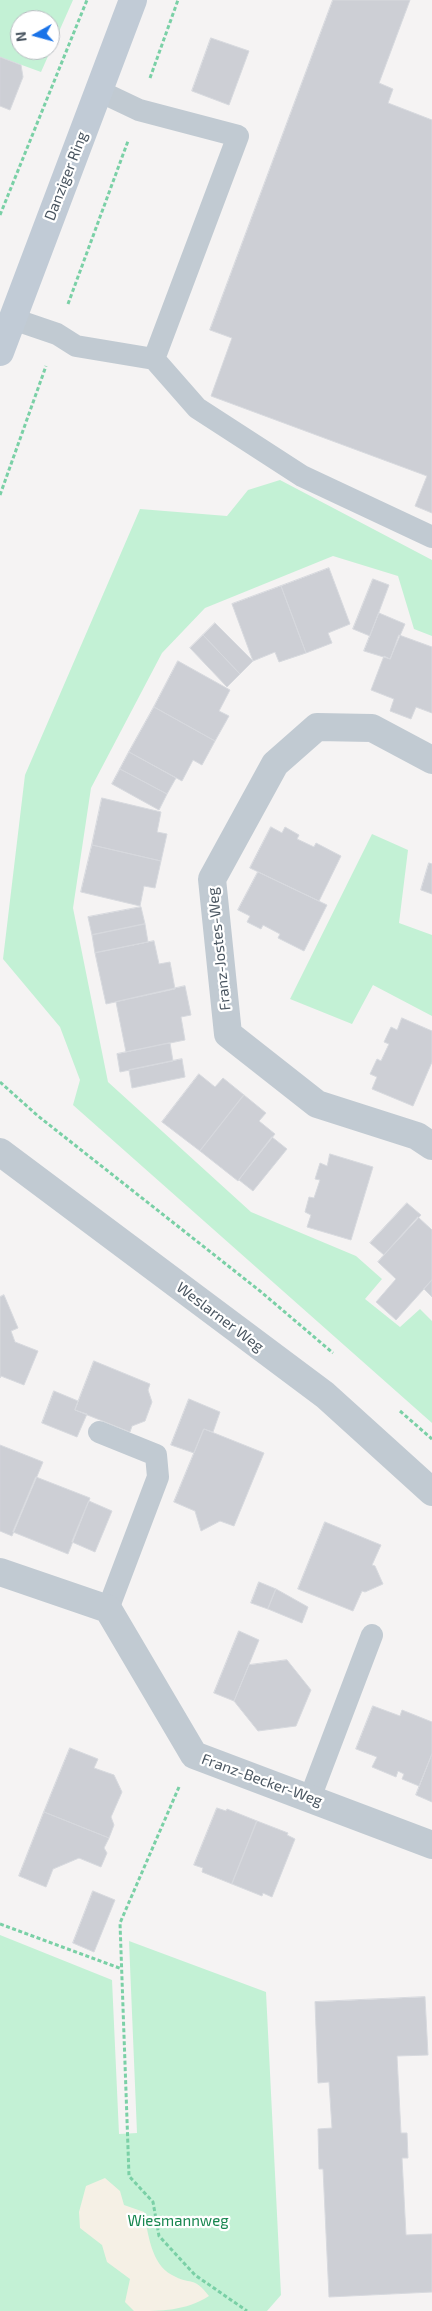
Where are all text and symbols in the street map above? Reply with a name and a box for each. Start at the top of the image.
north arrow [10,10,60,60]
text: N [12,31,30,43]
street label: Danziger Ring [41,129,91,223]
street label: Franz-Jostes-Weg [204,886,234,1012]
street label: Weslarner Weg [173,1278,267,1356]
street label: Franz-Becker-Weg [199,1750,325,1810]
park label: Wiesmannweg [127,2212,229,2230]

